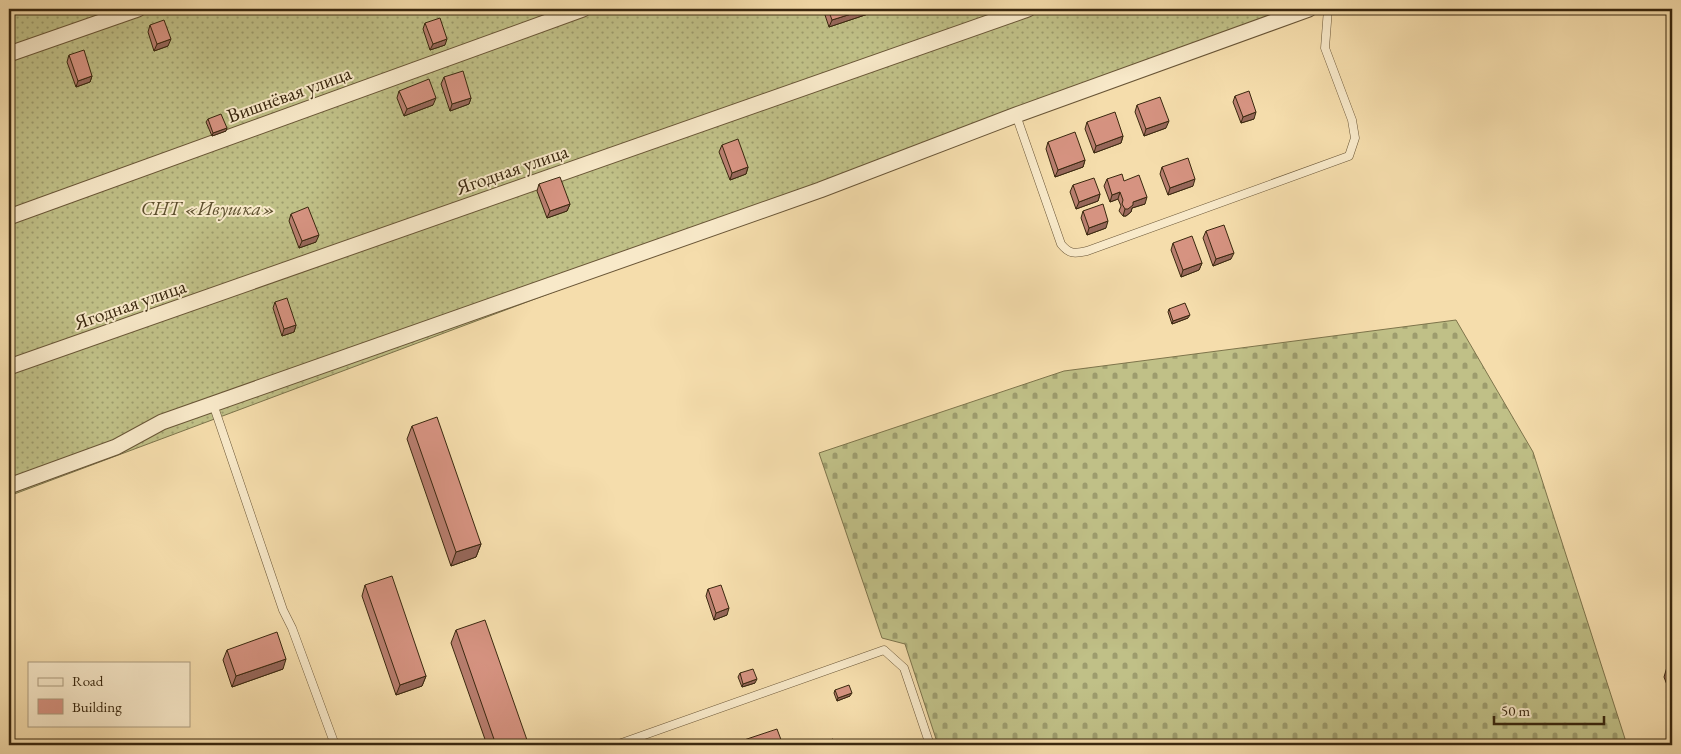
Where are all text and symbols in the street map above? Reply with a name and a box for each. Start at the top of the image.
street label: Вишнёвая улица [223,59,355,129]
street label: Ягодная улица [451,138,572,201]
park label: СНТ «Ивушка» [141,195,275,221]
street label: Ягодная улица [69,273,190,336]
legend [28,662,190,726]
text: Road [72,671,104,690]
scale bar [1494,694,1604,726]
text: Building [72,697,122,716]
text: 50 m [1501,701,1530,720]

